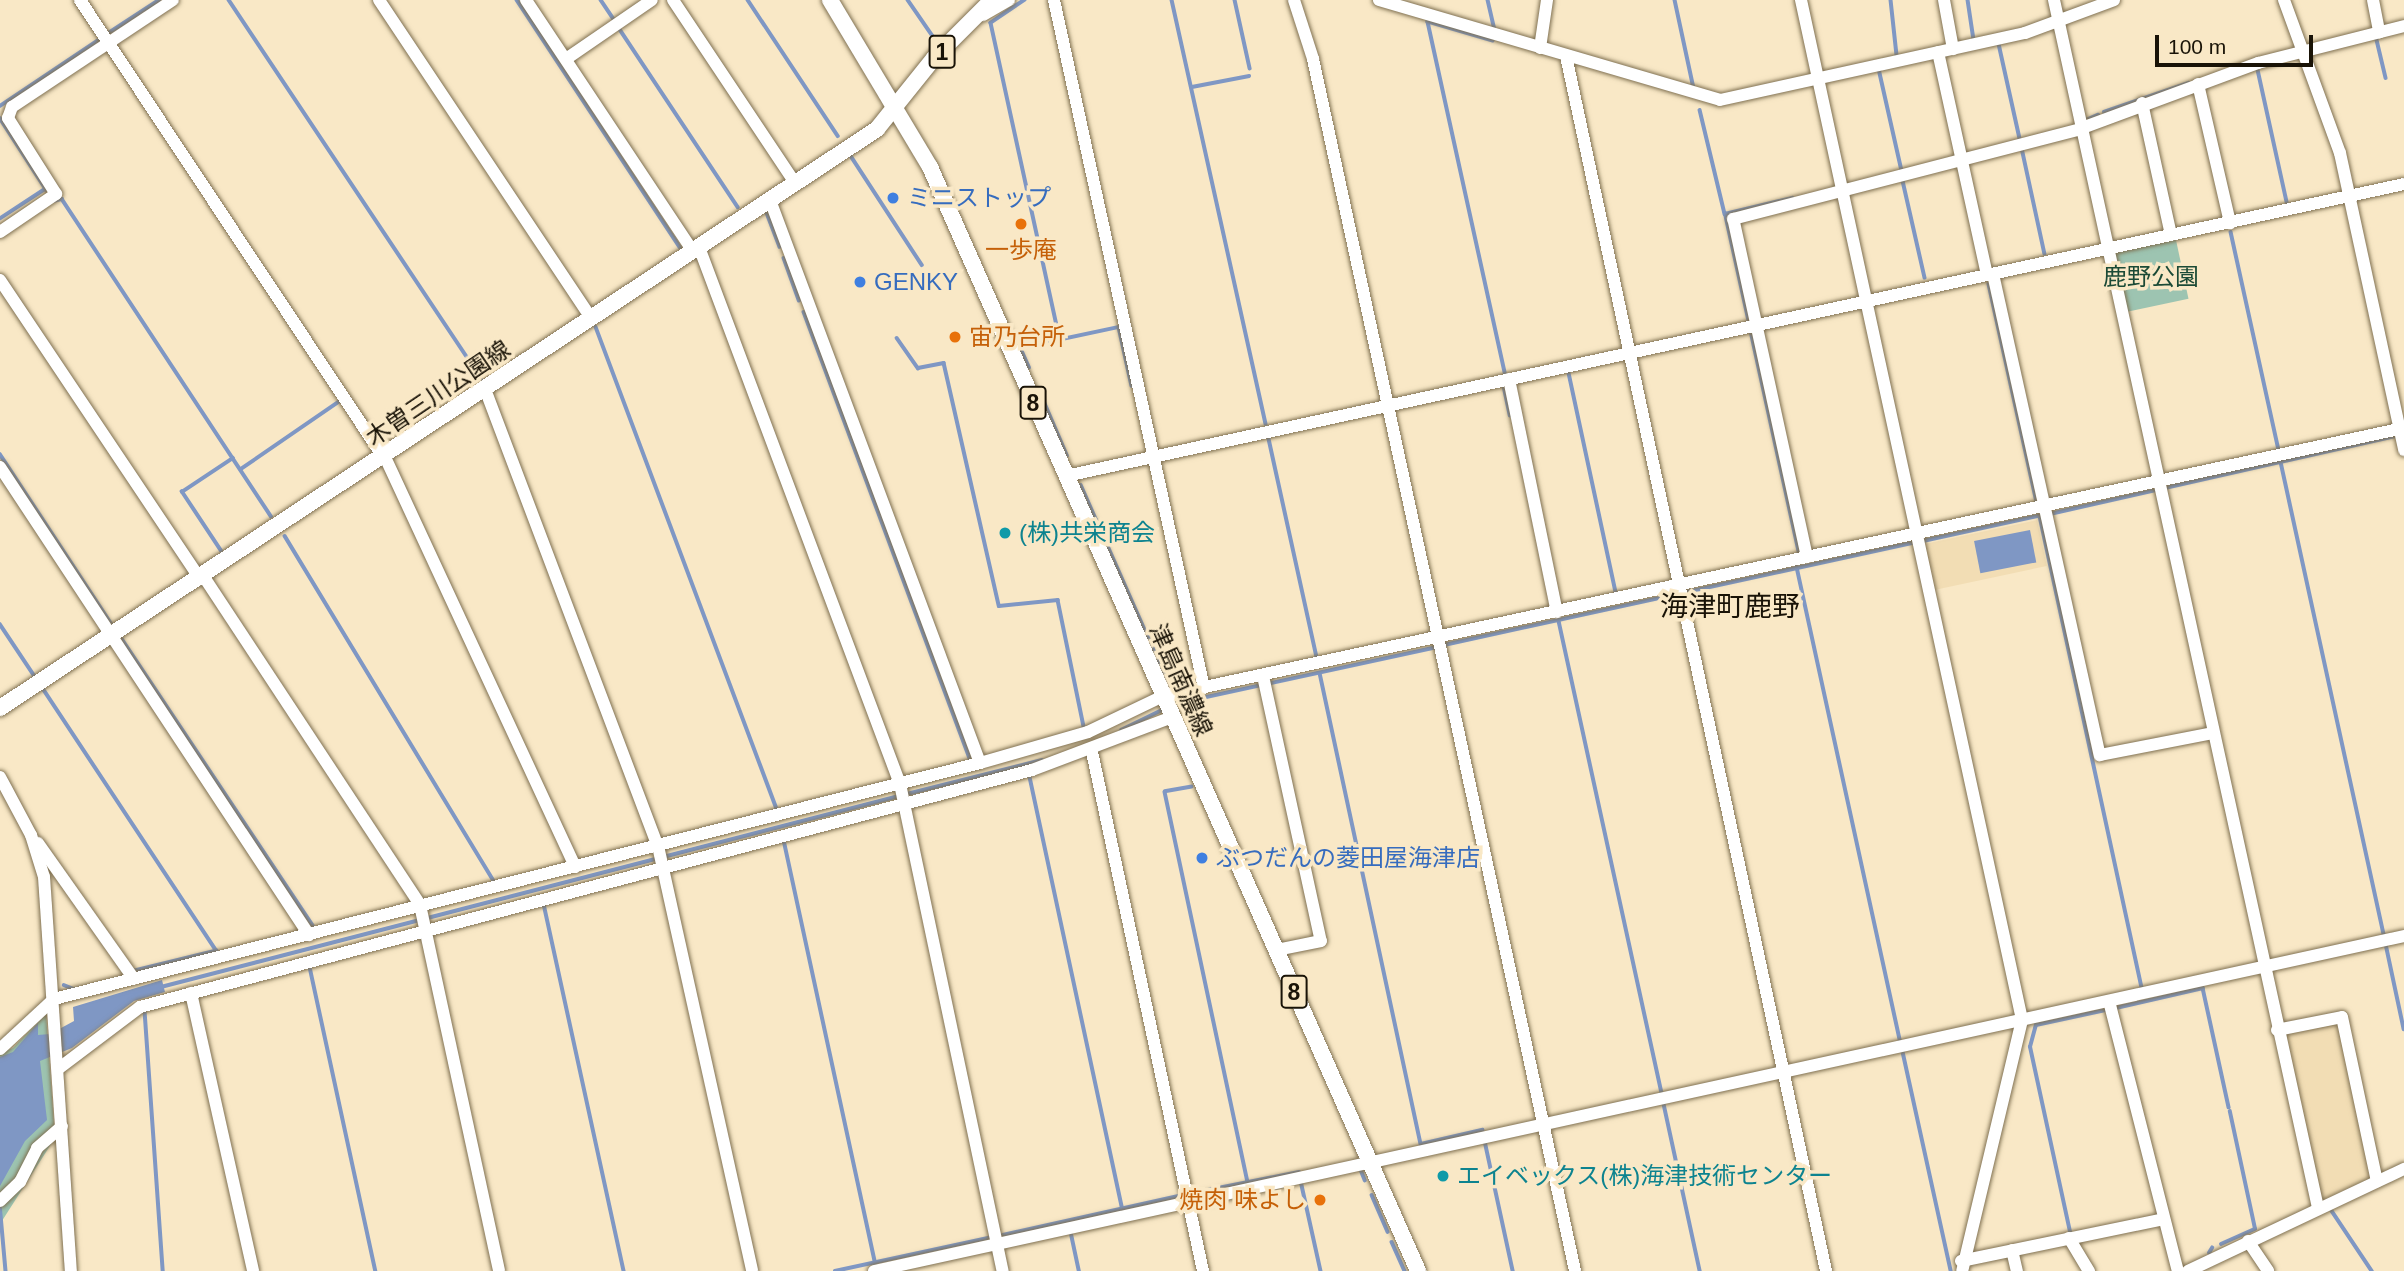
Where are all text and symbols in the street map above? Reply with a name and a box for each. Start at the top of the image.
scale bar [2159,21,2316,65]
road number: 1 [928,32,956,72]
text: 100 m [2168,35,2226,58]
place label: ミニストップ [907,184,1051,212]
marker: ミニストップ [885,190,901,206]
marker: 一歩庵 [1013,216,1029,232]
place label: 一歩庵 [985,236,1057,264]
park label: 鹿野公園 [2103,263,2199,291]
place label: GENKY [874,268,958,296]
marker: GENKY [852,274,868,290]
place label: 宙乃台所 [969,323,1065,351]
marker: 宙乃台所 [947,329,963,345]
street label: 木曽三川公園線 [360,334,516,452]
road number: 8 [1019,384,1047,422]
place label: (株)共栄商会 [1019,519,1155,547]
marker: (株)共栄商会 [997,525,1013,541]
district label: 海津町鹿野 [1660,590,1800,624]
street label: 津島南濃線 [1143,619,1219,741]
place label: ぶつだんの菱田屋海津店 [1216,844,1480,872]
marker: ぶつだんの菱田屋海津店 [1194,850,1210,866]
road number: 8 [1280,973,1308,1012]
place label: エイベックス(株)海津技術センター [1457,1162,1833,1190]
marker: エイベックス(株)海津技術センター [1435,1168,1451,1184]
place label: 焼肉 味よし [1179,1186,1306,1214]
marker: 焼肉 味よし [1312,1192,1328,1208]

